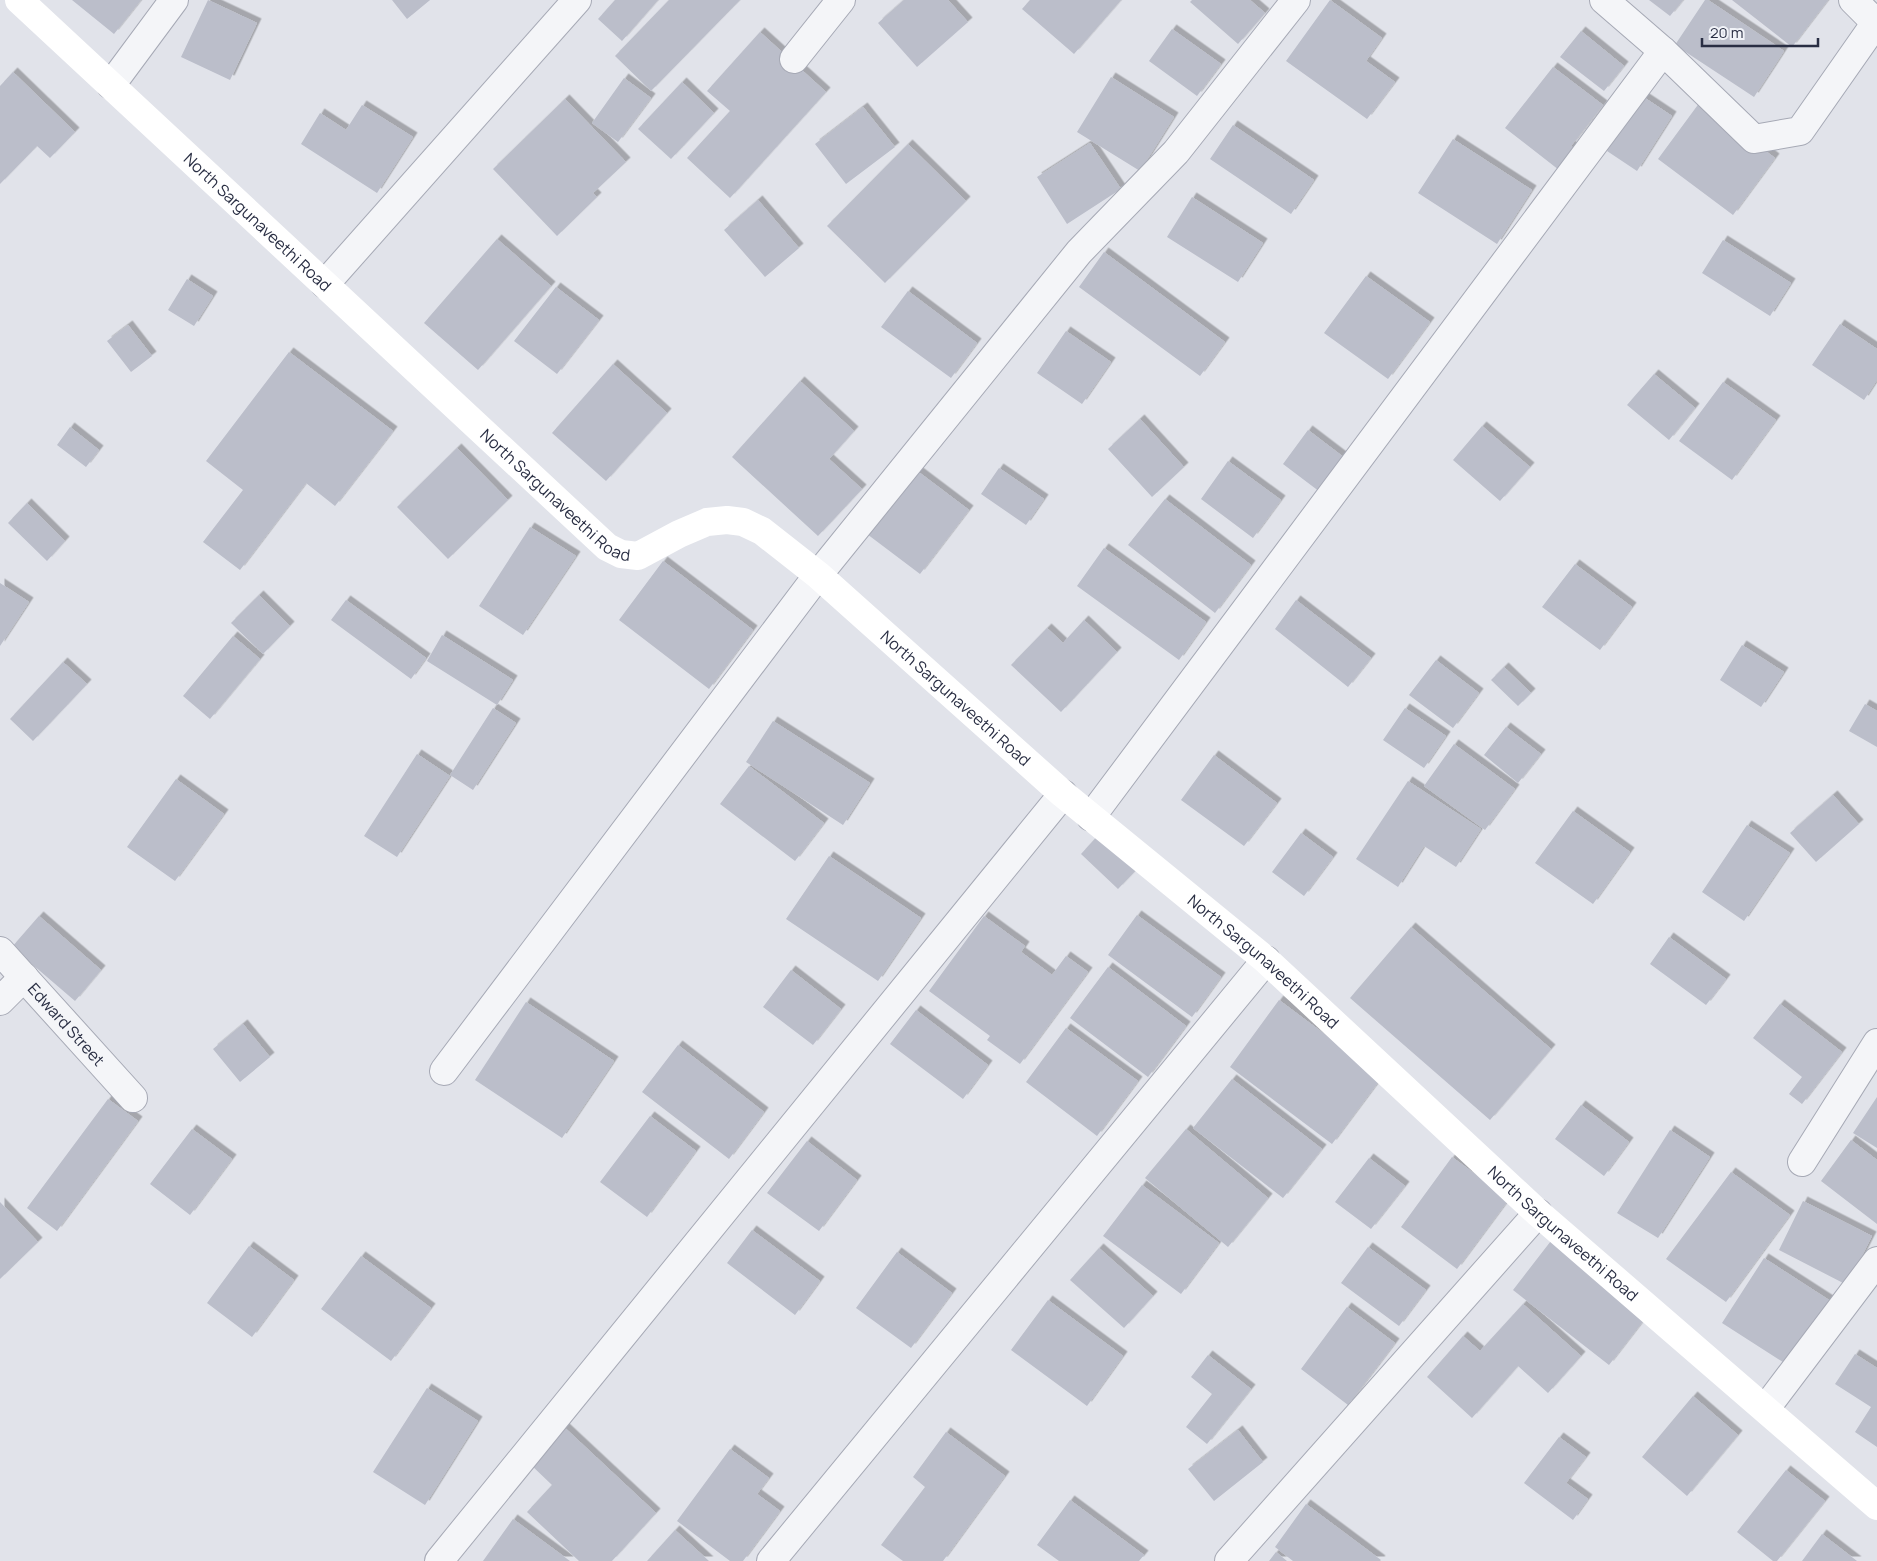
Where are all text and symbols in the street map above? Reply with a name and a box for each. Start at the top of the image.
scale bar [1702,15,1818,47]
text: 20 m [1710,22,1743,43]
street label: North Sargunaveethi Road [179,148,336,296]
street label: North Sargunaveethi Road [476,424,631,566]
street label: North Sargunaveethi Road [876,625,1035,771]
street label: North Sargunaveethi Road [1183,889,1344,1033]
street label: Edward Street [23,978,110,1071]
street label: North Sargunaveethi Road [1483,1161,1643,1306]

